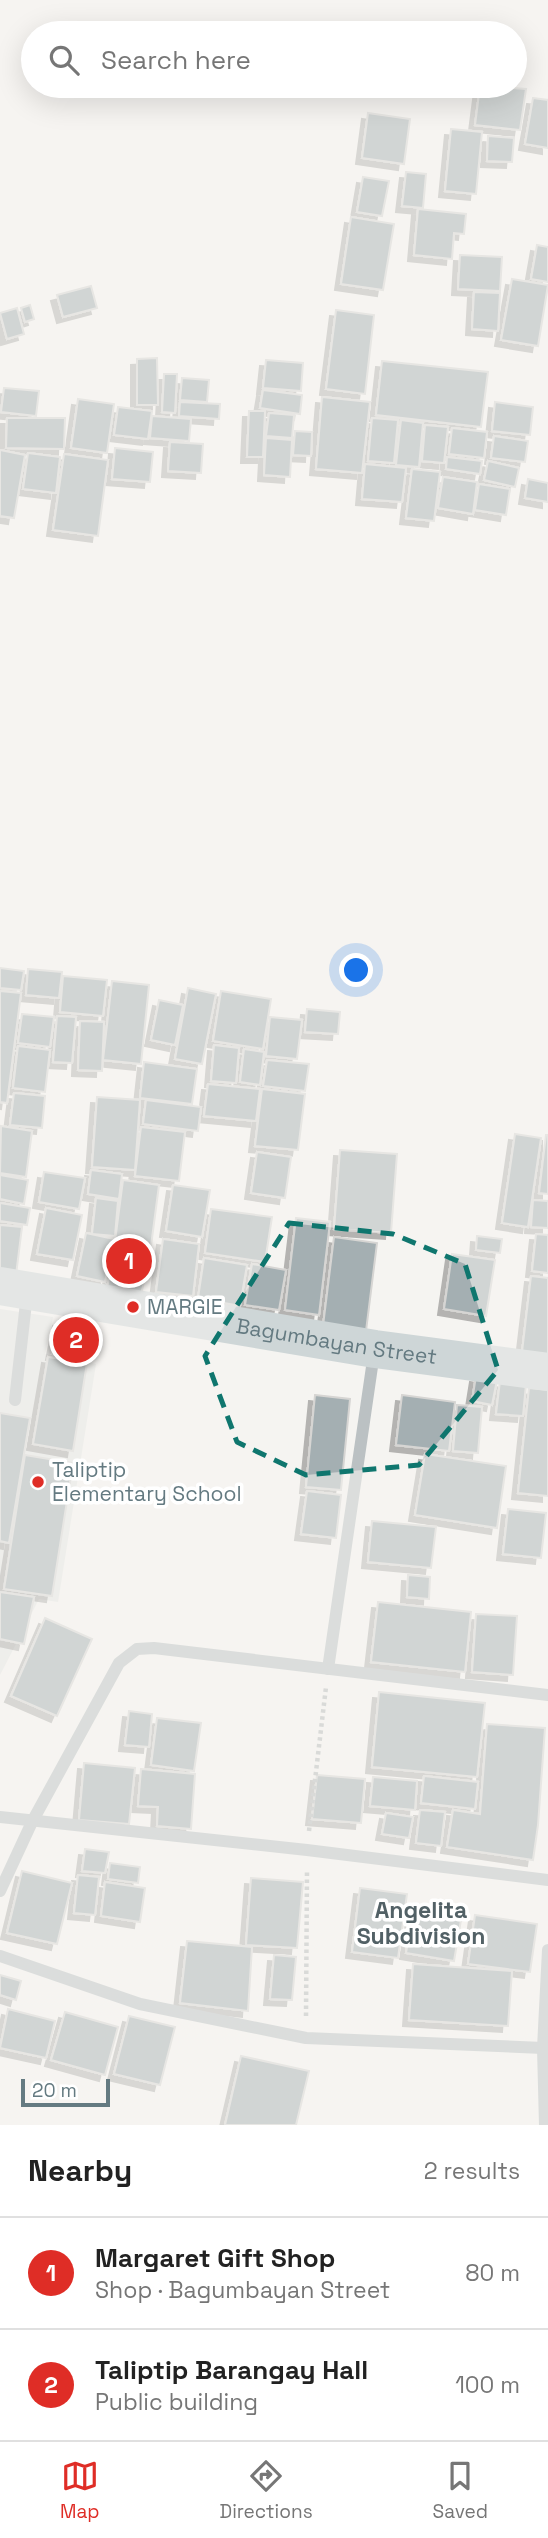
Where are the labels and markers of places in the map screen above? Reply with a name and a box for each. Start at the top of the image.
pin: 1 [106,1235,152,1287]
place label: MARGIE [147,1293,222,1320]
marker: MARGIE [125,1299,141,1315]
pin: 2 [53,1314,99,1366]
place label: Taliptip Elementary School [52,1456,242,1507]
marker: Taliptip Elementary School [30,1474,46,1490]

